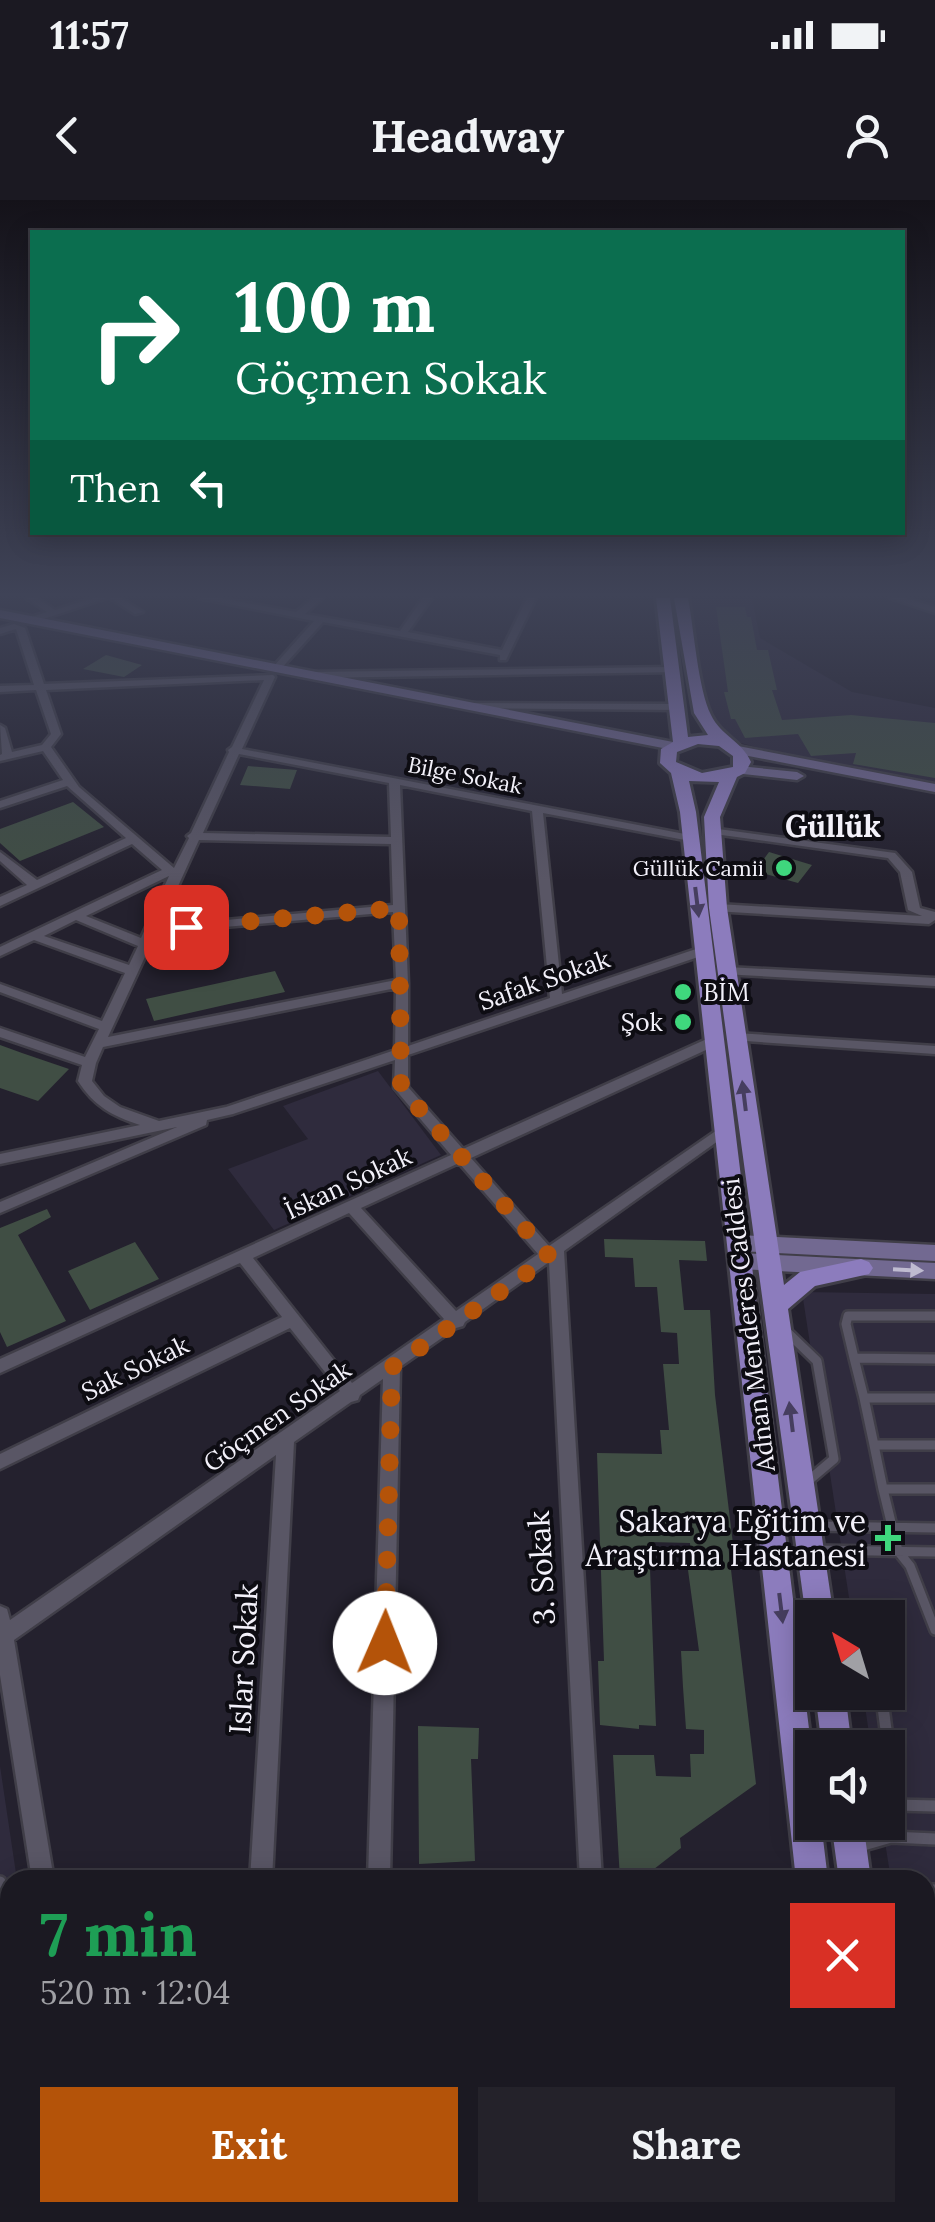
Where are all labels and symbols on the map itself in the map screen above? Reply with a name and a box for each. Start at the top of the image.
street label: Bilge Sokak [406,750,525,800]
district label: Güllük [785,807,881,845]
place label: Güllük Camii [633,854,764,882]
marker: Güllük Camii [773,857,795,879]
pin [144,885,229,970]
one-way arrow [689,887,705,919]
street label: Safak Sokak [474,942,615,1017]
place label: BİM [703,976,750,1008]
marker: BİM [672,981,694,1003]
place label: Şok [621,1006,664,1038]
marker: Şok [672,1011,694,1033]
one-way arrow [736,1079,752,1111]
street label: İskan Sokak [279,1139,417,1226]
street label: Adnan Menderes Caddesi [714,1177,782,1474]
one-way arrow [892,1262,924,1278]
street label: Sak Sokak [76,1328,194,1408]
street label: Göçmen Sokak [197,1353,358,1479]
one-way arrow [783,1401,799,1433]
place label: Sakarya Eğitim ve Araştırma Hastanesi [584,1502,866,1574]
street label: 3. Sokak [519,1510,563,1626]
marker: Sakarya Eğitim ve Araştırma Hastanesi [875,1525,901,1551]
street label: Islar Sokak [220,1583,266,1735]
position arrow [333,1591,437,1695]
one-way arrow [773,1592,789,1624]
north arrow [795,1600,905,1710]

